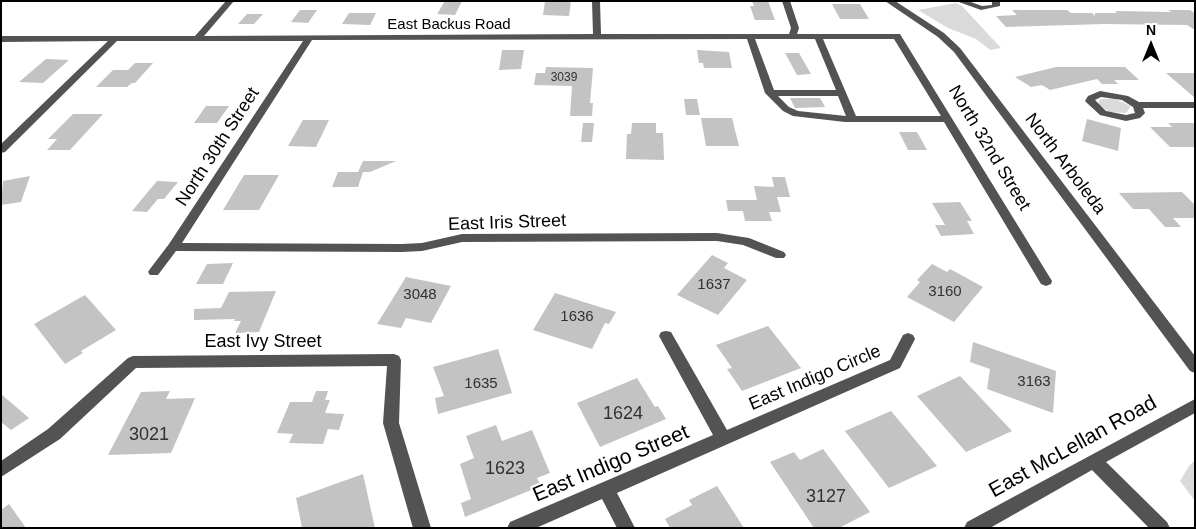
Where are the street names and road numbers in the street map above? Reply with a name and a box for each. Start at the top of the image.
street label: East Backus Road [387,16,511,34]
street label: North 32nd Street [943,82,1035,214]
street label: North 30th Street [172,84,264,210]
street label: North Arboleda [1020,109,1110,219]
street label: East Iris Street [448,210,566,236]
street label: East Ivy Street [204,331,322,353]
street label: East Indigo Circle [746,340,884,416]
street label: East McLellan Road [985,390,1161,504]
street label: East Indigo Street [529,420,693,508]

